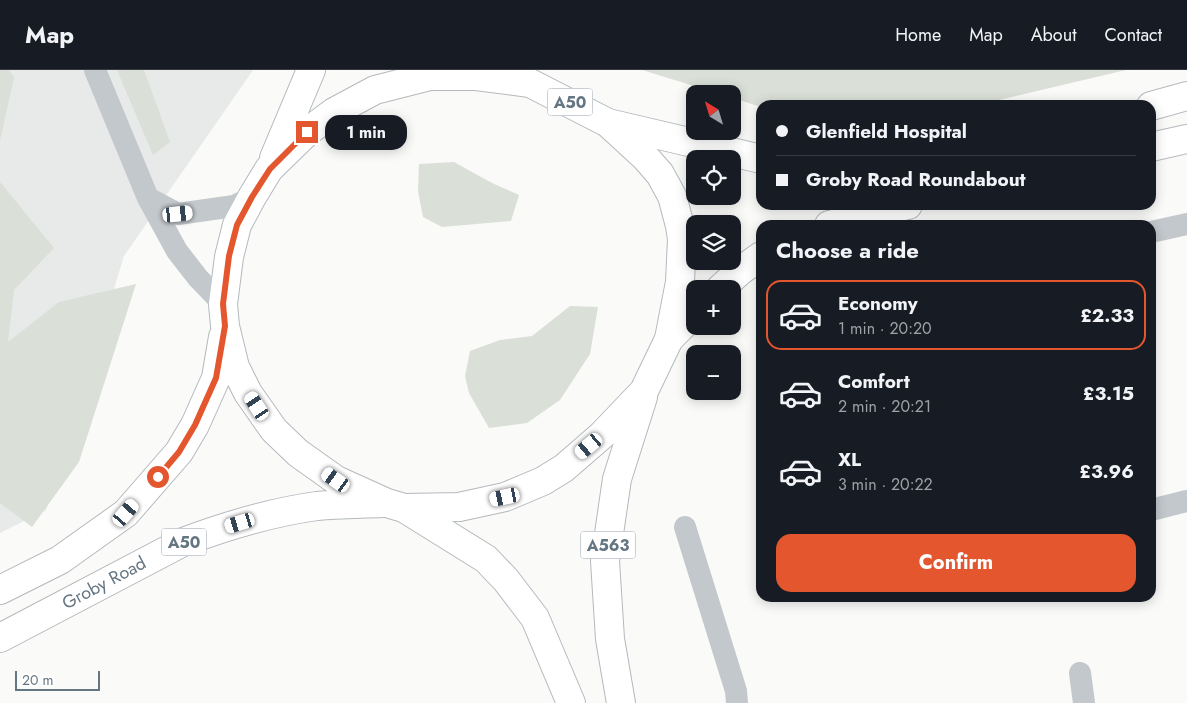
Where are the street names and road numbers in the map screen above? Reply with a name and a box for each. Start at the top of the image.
road number: A50 [548,88,592,116]
road number: A50 [162,528,206,556]
road number: A563 [580,532,636,558]
street label: Groby Road [57,550,151,616]

